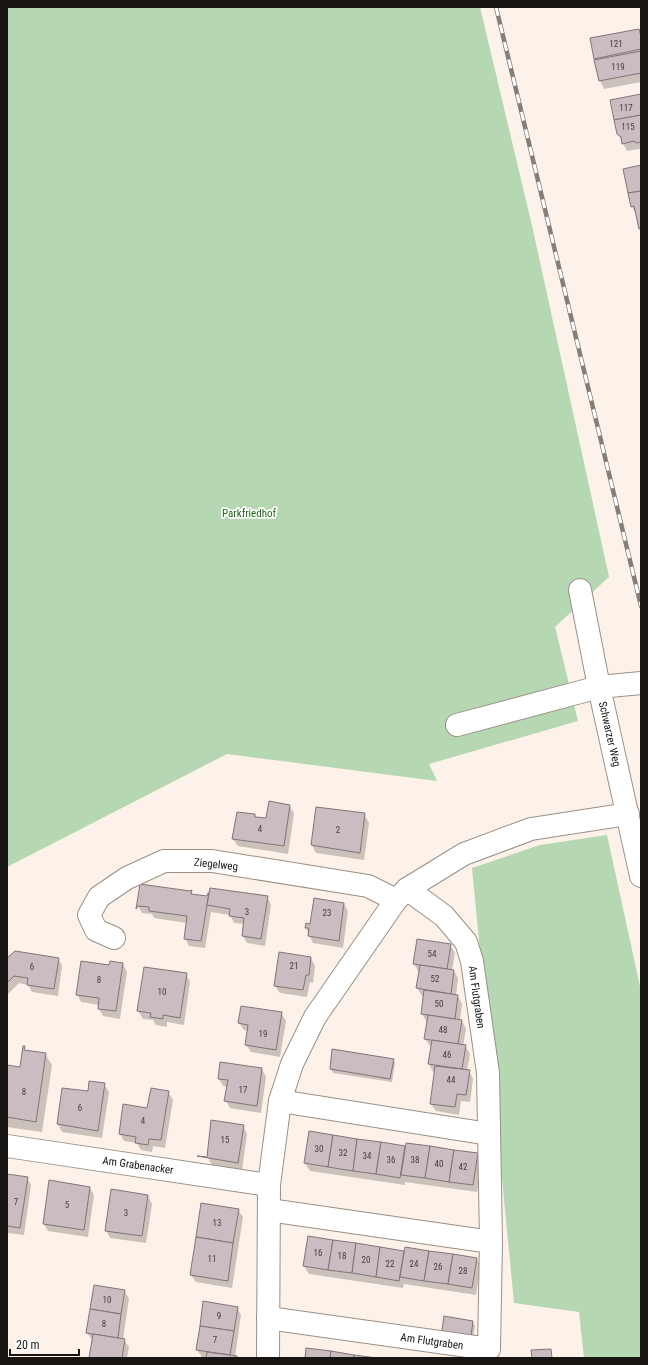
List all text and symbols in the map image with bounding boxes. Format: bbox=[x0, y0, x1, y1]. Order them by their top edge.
house number: 121 bbox=[609, 39, 623, 49]
house number: 119 bbox=[611, 62, 625, 72]
house number: 117 bbox=[619, 103, 633, 113]
house number: 115 bbox=[621, 122, 635, 132]
park label: Parkfriedhof bbox=[222, 507, 276, 520]
street label: Schwarzer Weg bbox=[596, 700, 623, 768]
house number: 4 bbox=[258, 824, 263, 834]
house number: 2 bbox=[336, 825, 341, 835]
street label: Ziegelweg bbox=[193, 856, 239, 873]
house number: 3 bbox=[245, 907, 249, 917]
house number: 23 bbox=[323, 908, 331, 918]
house number: 54 bbox=[428, 949, 437, 959]
house number: 21 bbox=[290, 961, 298, 971]
house number: 6 bbox=[30, 962, 34, 972]
street label: Am Flutgraben bbox=[466, 965, 487, 1029]
house number: 52 bbox=[431, 974, 440, 984]
house number: 8 bbox=[97, 975, 101, 985]
house number: 10 bbox=[158, 987, 166, 997]
house number: 50 bbox=[435, 999, 443, 1009]
house number: 48 bbox=[439, 1025, 447, 1035]
house number: 19 bbox=[259, 1029, 267, 1039]
house number: 46 bbox=[443, 1050, 451, 1060]
house number: 44 bbox=[447, 1075, 456, 1085]
house number: 17 bbox=[239, 1085, 248, 1095]
house number: 8 bbox=[22, 1087, 26, 1097]
house number: 6 bbox=[78, 1103, 82, 1113]
house number: 4 bbox=[141, 1116, 146, 1126]
house number: 15 bbox=[221, 1135, 230, 1145]
house number: 30 bbox=[315, 1144, 323, 1154]
house number: 32 bbox=[339, 1148, 348, 1158]
house number: 34 bbox=[363, 1151, 372, 1161]
street label: Am Grabenacker bbox=[102, 1154, 175, 1177]
house number: 36 bbox=[387, 1155, 395, 1165]
house number: 38 bbox=[411, 1155, 419, 1165]
house number: 40 bbox=[435, 1159, 443, 1169]
house number: 42 bbox=[459, 1162, 468, 1172]
house number: 7 bbox=[14, 1197, 19, 1207]
house number: 5 bbox=[65, 1200, 70, 1210]
house number: 3 bbox=[124, 1208, 128, 1218]
house number: 13 bbox=[213, 1218, 221, 1228]
house number: 16 bbox=[314, 1248, 322, 1258]
house number: 18 bbox=[338, 1251, 346, 1261]
house number: 11 bbox=[208, 1254, 216, 1264]
house number: 20 bbox=[362, 1255, 370, 1265]
house number: 22 bbox=[386, 1259, 395, 1269]
house number: 24 bbox=[410, 1259, 419, 1269]
house number: 26 bbox=[434, 1262, 442, 1272]
house number: 28 bbox=[459, 1266, 467, 1276]
house number: 10 bbox=[103, 1295, 111, 1305]
house number: 9 bbox=[217, 1311, 221, 1321]
house number: 8 bbox=[102, 1319, 106, 1329]
scale bar bbox=[10, 1331, 79, 1357]
street label: Am Flutgraben bbox=[400, 1331, 464, 1352]
house number: 7 bbox=[213, 1335, 218, 1345]
text: 20 m bbox=[16, 1338, 40, 1352]

